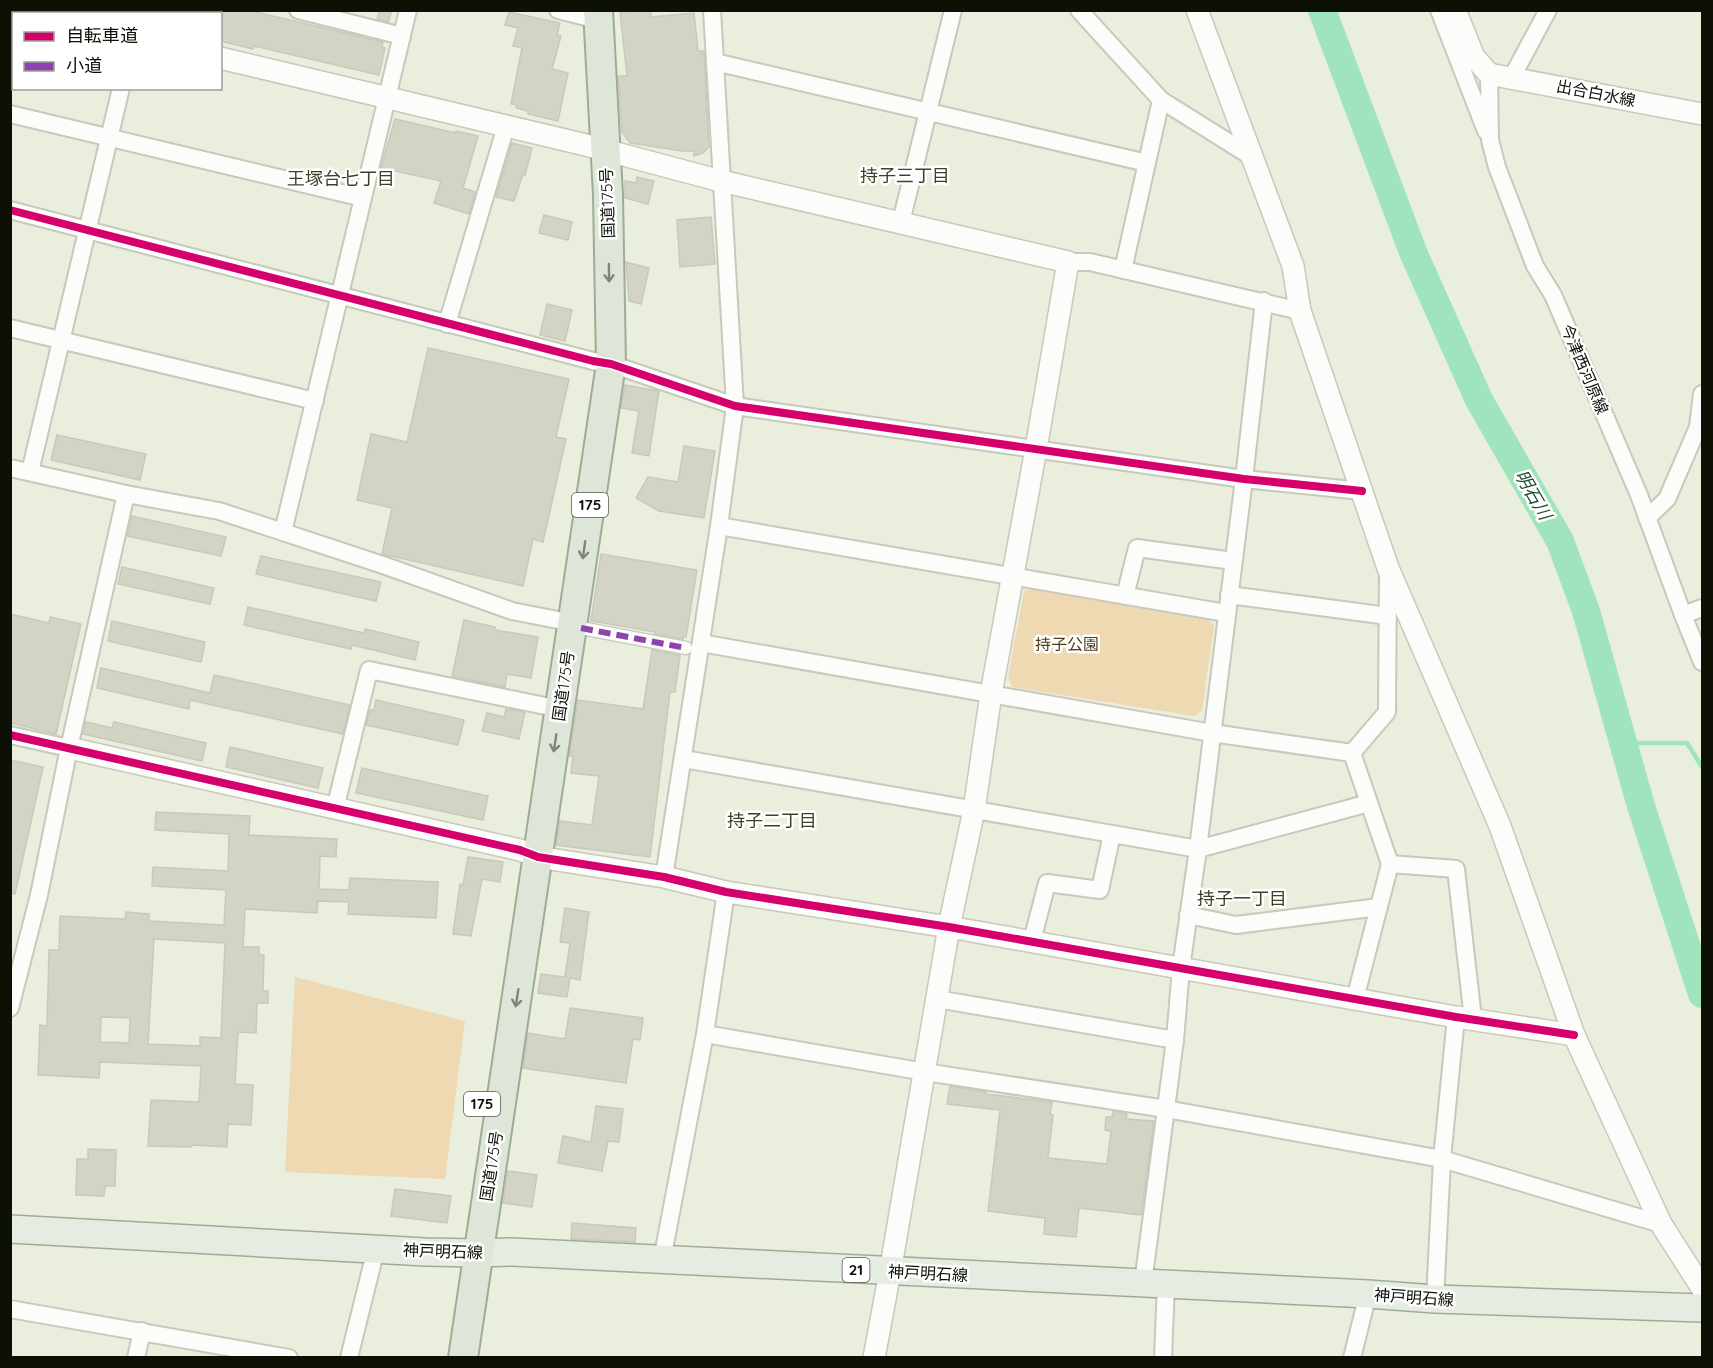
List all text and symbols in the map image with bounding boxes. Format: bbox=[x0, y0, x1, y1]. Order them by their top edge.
legend bbox=[12, 12, 222, 90]
text: 自転車道 bbox=[66, 24, 138, 47]
text: 小道 bbox=[66, 54, 102, 77]
street label: 出合白水線 bbox=[1555, 76, 1637, 110]
district label: 持子三丁目 bbox=[860, 164, 950, 187]
district label: 王塚台七丁目 bbox=[287, 167, 395, 190]
street label: 国道175号 bbox=[596, 167, 618, 239]
one-way arrow bbox=[604, 262, 615, 282]
street label: 今津西河原線 bbox=[1557, 321, 1613, 417]
water label: 明石川 bbox=[1510, 466, 1558, 526]
road number: 175 bbox=[572, 493, 608, 517]
one-way arrow bbox=[578, 539, 589, 559]
park label: 持子公園 bbox=[1035, 634, 1099, 654]
street label: 国道175号 bbox=[548, 650, 578, 722]
one-way arrow bbox=[549, 732, 560, 752]
district label: 持子二丁目 bbox=[727, 809, 817, 832]
district label: 持子一丁目 bbox=[1197, 887, 1287, 910]
one-way arrow bbox=[511, 987, 522, 1007]
road number: 175 bbox=[464, 1092, 500, 1116]
street label: 国道175号 bbox=[476, 1129, 506, 1203]
street label: 神戸明石線 bbox=[403, 1240, 483, 1262]
road number: 21 bbox=[842, 1258, 870, 1282]
street label: 神戸明石線 bbox=[888, 1261, 968, 1285]
street label: 神戸明石線 bbox=[1373, 1284, 1455, 1310]

